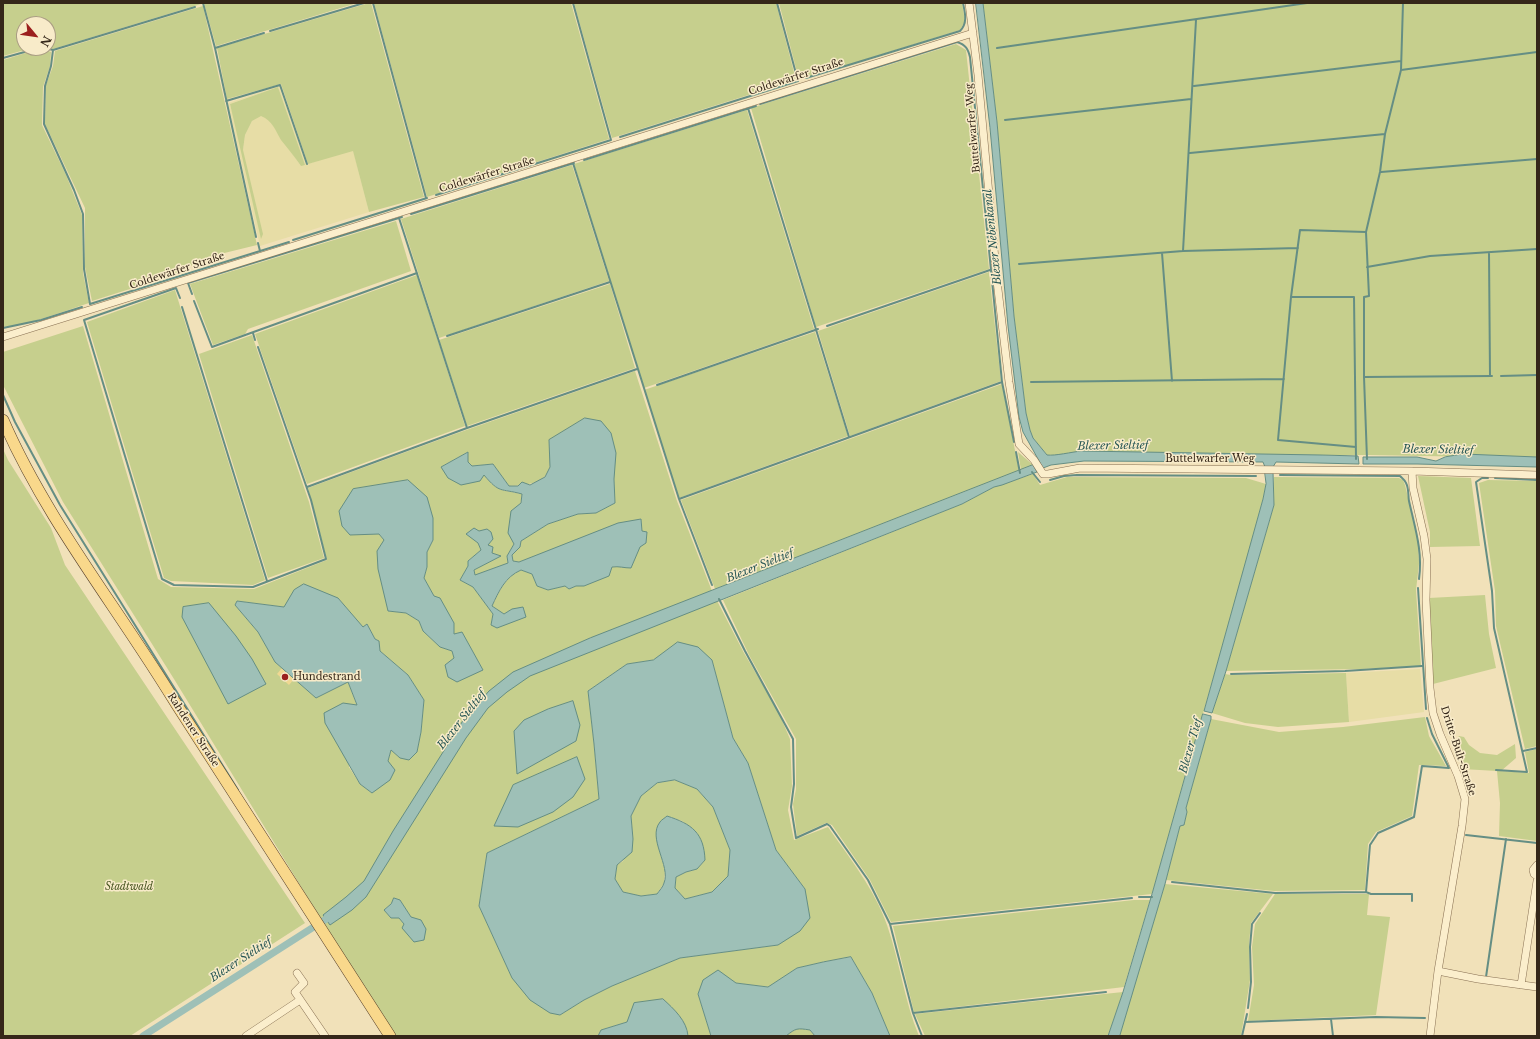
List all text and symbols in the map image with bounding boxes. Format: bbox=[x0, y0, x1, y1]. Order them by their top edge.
north arrow bbox=[16, 16, 56, 56]
text: N bbox=[37, 33, 54, 49]
street label: Coldewärfer Straße bbox=[747, 56, 845, 98]
street label: Buttelwarfer Weg bbox=[963, 83, 983, 173]
street label: Coldewärfer Straße bbox=[438, 155, 536, 195]
water label: Blexer Nebenkanal bbox=[981, 189, 1005, 285]
street label: Coldewärfer Straße bbox=[128, 250, 226, 292]
water label: Blexer Sieltief bbox=[1077, 439, 1149, 453]
water label: Blexer Sieltief bbox=[1402, 443, 1474, 457]
street label: Buttelwarfer Weg bbox=[1165, 453, 1255, 465]
water label: Blexer Sieltief bbox=[725, 547, 795, 585]
place label: Hundestrand bbox=[293, 671, 360, 683]
marker: Hundestrand bbox=[280, 672, 290, 682]
water label: Blexer Sieltief bbox=[435, 688, 489, 752]
street label: Rahdener Straße bbox=[165, 691, 221, 769]
street label: Dritte-Bult-Straße bbox=[1438, 705, 1478, 797]
water label: Blexer Tief bbox=[1177, 717, 1205, 775]
park label: Stadtwald bbox=[105, 881, 153, 893]
water label: Blexer Sieltief bbox=[208, 935, 274, 985]

